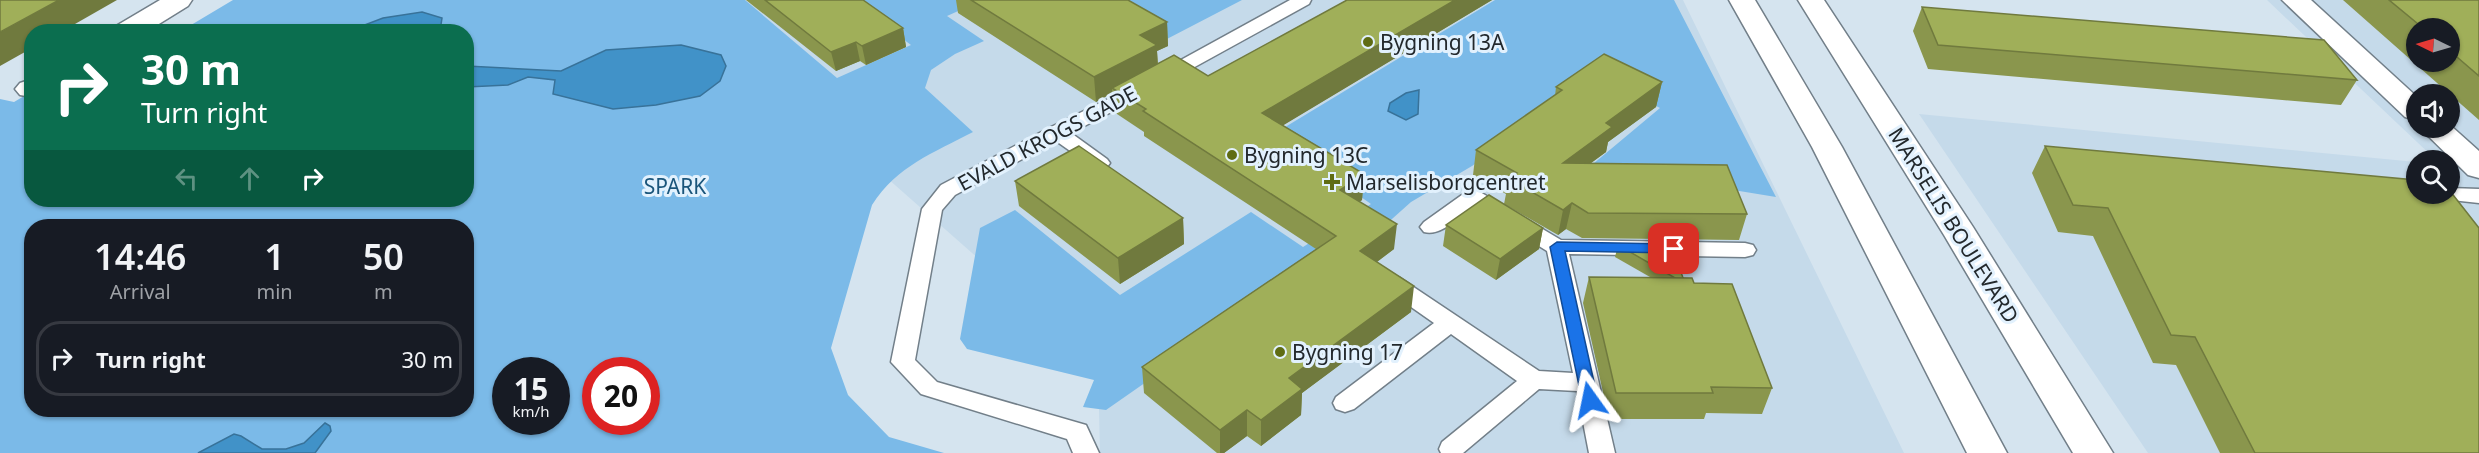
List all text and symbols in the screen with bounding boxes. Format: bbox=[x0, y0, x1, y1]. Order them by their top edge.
north arrow bbox=[2406, 18, 2460, 72]
map controls bbox=[2406, 18, 2460, 204]
place label: Bygning 13A bbox=[1380, 28, 1505, 56]
marker: Bygning 13A bbox=[1361, 35, 1375, 49]
text: 30 m bbox=[141, 40, 241, 97]
icon: right bbox=[42, 48, 120, 126]
street label: EVALD KROGS GADE bbox=[953, 79, 1141, 197]
button: sound bbox=[2406, 84, 2460, 138]
text: Turn right bbox=[141, 94, 267, 131]
street label: MARSELIS BOULEVARD bbox=[1882, 122, 2026, 328]
place label: Bygning 13C bbox=[1244, 141, 1368, 169]
marker: Bygning 13C bbox=[1225, 148, 1239, 162]
button: search bbox=[2406, 150, 2460, 204]
icon: left bbox=[170, 162, 203, 195]
icon: ahead bbox=[233, 162, 266, 195]
icon: right bbox=[296, 162, 329, 195]
place label: Marselisborgcentret bbox=[1346, 168, 1546, 196]
park label: SPARK bbox=[644, 172, 706, 200]
marker: Marselisborgcentret bbox=[1323, 173, 1341, 191]
pin bbox=[1648, 223, 1699, 274]
text: 14:46 bbox=[94, 232, 186, 281]
text: 1 bbox=[264, 232, 285, 281]
text: 50 bbox=[363, 232, 404, 281]
icon: arrive bbox=[1657, 232, 1690, 265]
text: Arrival bbox=[110, 278, 171, 305]
text: min bbox=[256, 278, 293, 305]
text: m bbox=[374, 278, 393, 305]
place label: Bygning 17 bbox=[1292, 338, 1403, 366]
icon: right bbox=[45, 342, 78, 375]
text: Turn right bbox=[96, 344, 206, 374]
text: 30 m bbox=[402, 344, 453, 374]
marker: Bygning 17 bbox=[1273, 345, 1287, 359]
speed limit sign: 20 bbox=[582, 357, 660, 435]
text: 15 bbox=[514, 368, 548, 409]
position arrow bbox=[1558, 368, 1622, 432]
text: km/h bbox=[513, 401, 549, 421]

